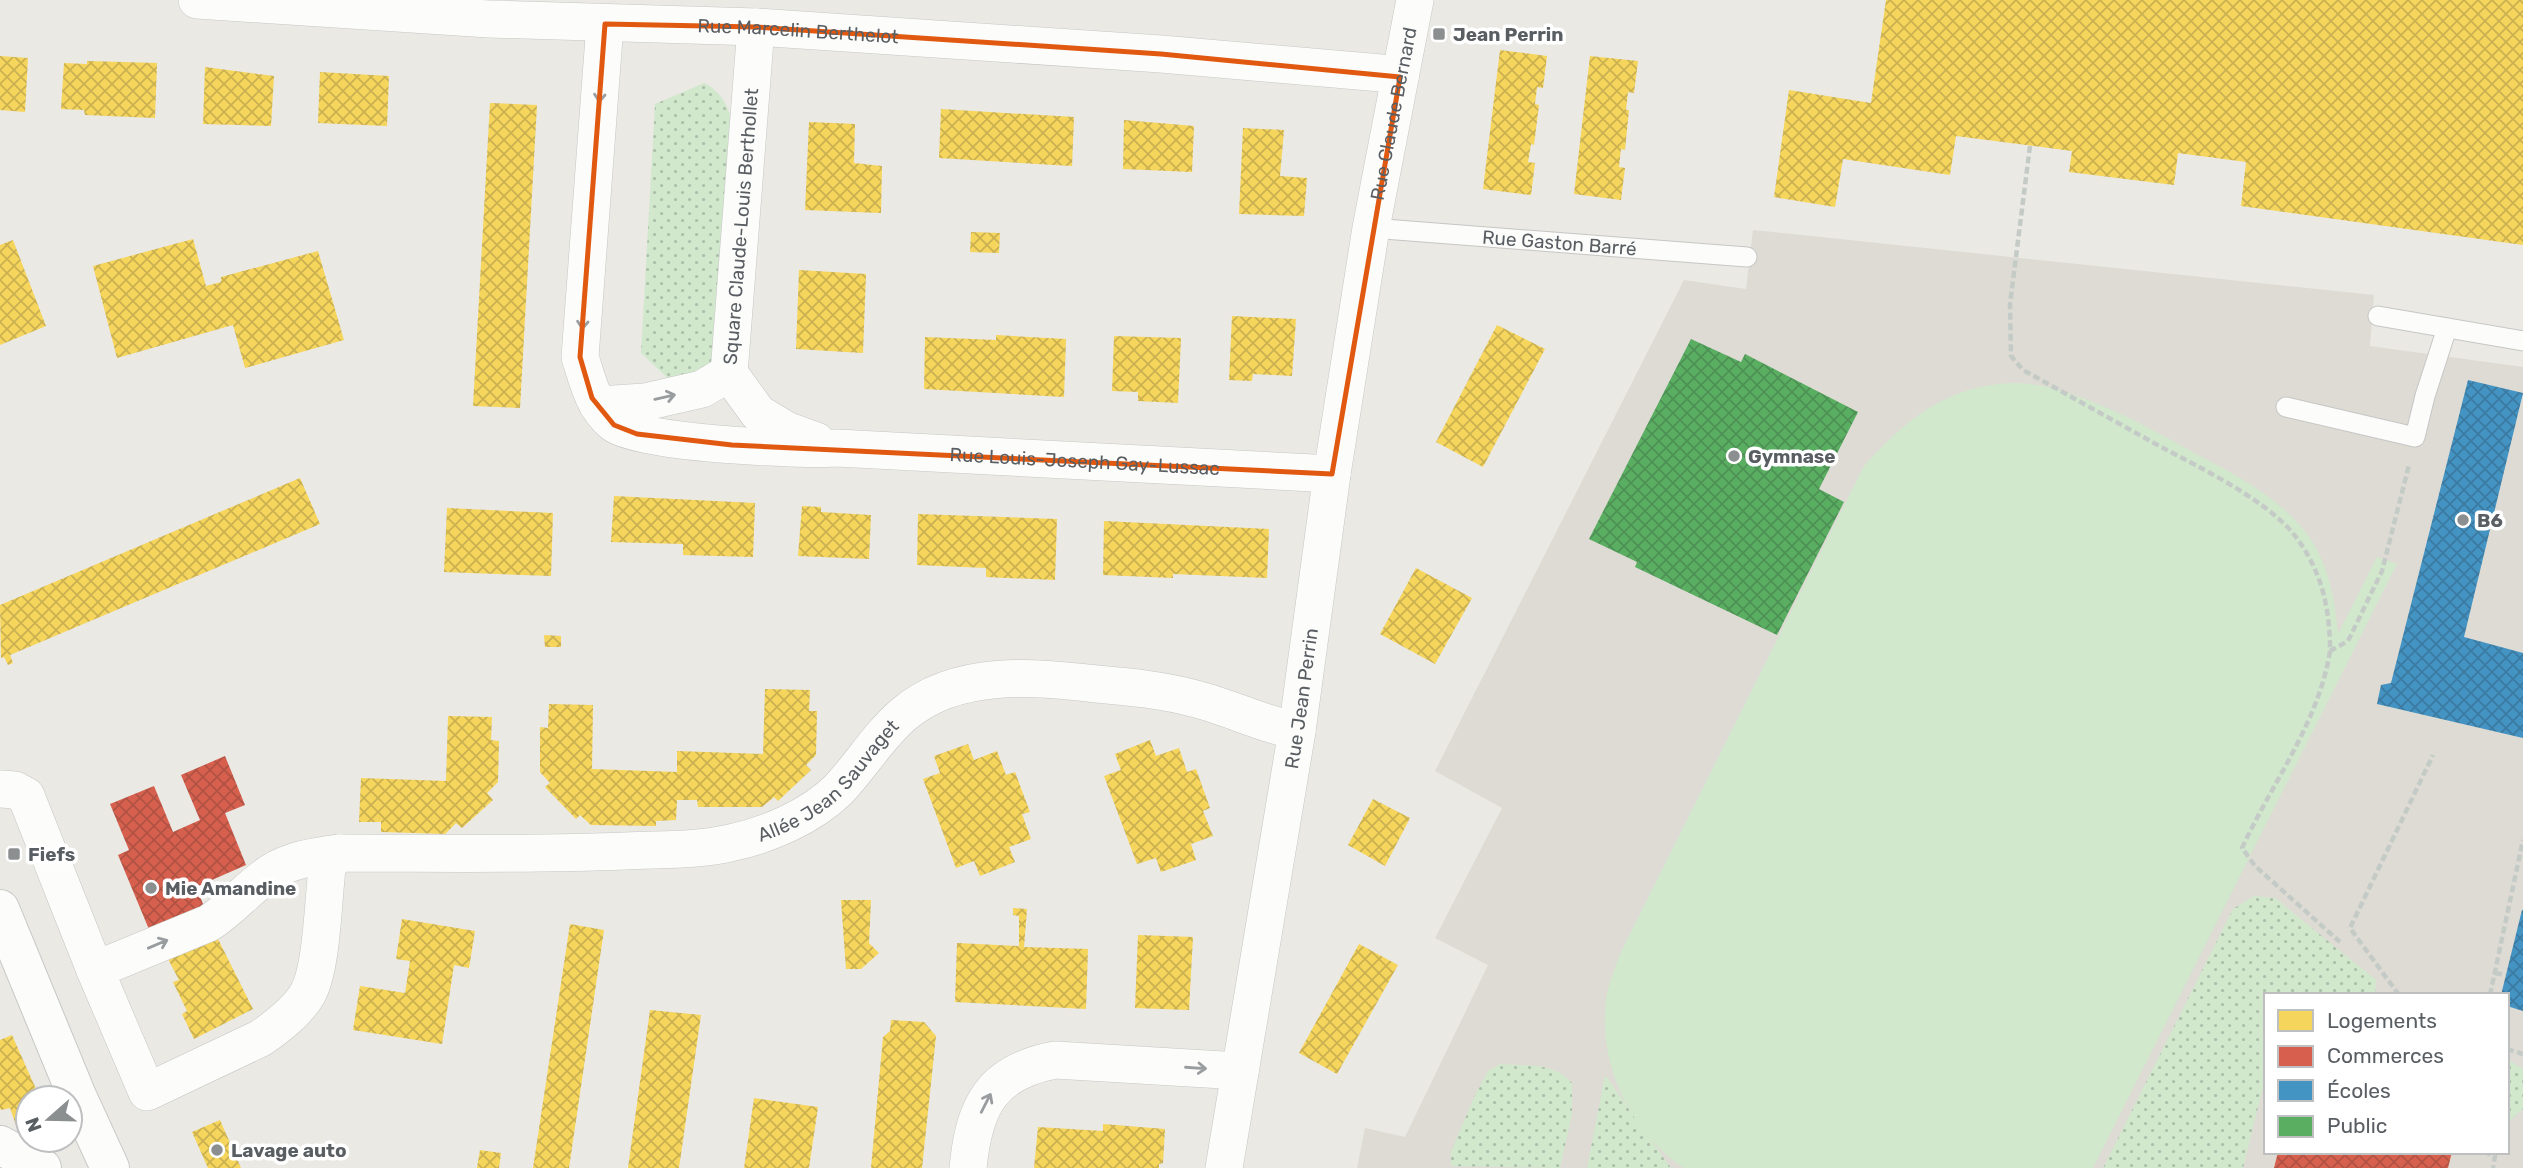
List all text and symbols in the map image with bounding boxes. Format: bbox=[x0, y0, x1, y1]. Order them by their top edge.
street label: Rue Marcelin Berthelot bbox=[697, 14, 900, 49]
place label: Jean Perrin bbox=[1453, 23, 1563, 46]
street label: Rue Claude Bernard bbox=[1366, 25, 1422, 202]
marker: Jean Perrin bbox=[1431, 26, 1447, 42]
one-way arrow bbox=[593, 80, 606, 102]
street label: Square Claude-Louis Berthollet bbox=[719, 87, 763, 366]
street label: Rue Gaston Barré bbox=[1481, 226, 1638, 260]
one-way arrow bbox=[576, 307, 589, 329]
one-way arrow bbox=[653, 390, 676, 403]
street label: Rue Louis-Joseph Gay-Lussac bbox=[949, 443, 1220, 480]
place label: Gymnase bbox=[1748, 445, 1836, 468]
marker: Gymnase bbox=[1726, 448, 1742, 464]
place label: B6 bbox=[2477, 509, 2503, 532]
marker: B6 bbox=[2455, 512, 2471, 528]
street label: Rue Jean Perrin bbox=[1280, 627, 1323, 770]
street label: Allée Jean Sauvaget bbox=[755, 714, 904, 847]
place label: Fiefs bbox=[28, 843, 75, 866]
marker: Fiefs bbox=[6, 846, 22, 862]
place label: Mie Amandine bbox=[165, 877, 296, 900]
marker: Mie Amandine bbox=[143, 880, 159, 896]
one-way arrow bbox=[147, 937, 169, 950]
legend bbox=[2264, 993, 2509, 1154]
text: Logements bbox=[2327, 1008, 2437, 1033]
text: Commerces bbox=[2327, 1043, 2444, 1068]
one-way arrow bbox=[1184, 1062, 1207, 1075]
text: Écoles bbox=[2327, 1078, 2391, 1103]
north arrow bbox=[14, 1084, 84, 1154]
one-way arrow bbox=[979, 1093, 993, 1114]
text: Public bbox=[2327, 1113, 2387, 1138]
text: N bbox=[20, 1114, 47, 1135]
place label: Lavage auto bbox=[231, 1139, 347, 1162]
marker: Lavage auto bbox=[209, 1142, 225, 1158]

